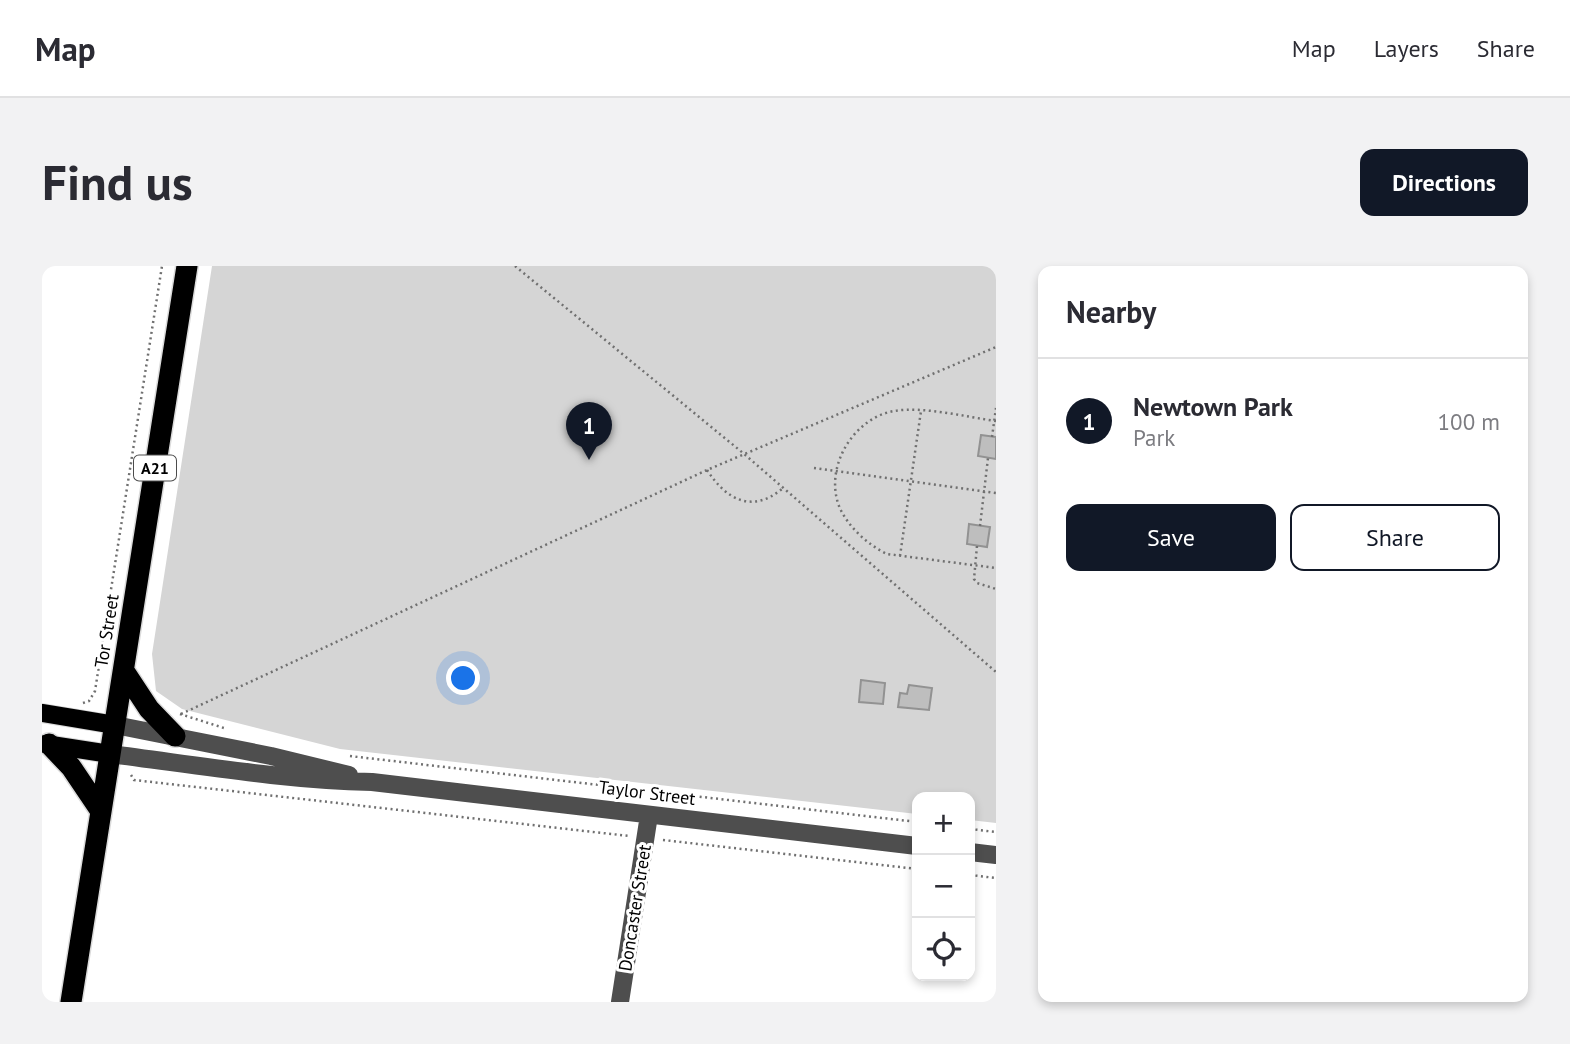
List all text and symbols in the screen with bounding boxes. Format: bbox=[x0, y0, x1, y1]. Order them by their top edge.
text: Map bbox=[35, 27, 96, 70]
text: Map bbox=[1292, 33, 1336, 64]
text: Layers bbox=[1374, 33, 1439, 64]
text: Share bbox=[1477, 33, 1535, 64]
button: Directions bbox=[1360, 149, 1528, 216]
text: Find us bbox=[42, 150, 193, 214]
text: Nearby bbox=[1066, 292, 1156, 331]
text: Newtown Park bbox=[1133, 390, 1293, 423]
pin: 1 bbox=[566, 402, 612, 460]
text: 1 bbox=[1082, 407, 1096, 436]
text: 100 m bbox=[1438, 407, 1500, 436]
text: Park bbox=[1133, 423, 1175, 452]
road number: A21 bbox=[134, 456, 176, 480]
button: Save bbox=[1066, 504, 1276, 571]
button: Share bbox=[1290, 504, 1500, 571]
street label: Tor Street bbox=[89, 592, 124, 669]
your location bbox=[446, 661, 480, 695]
street label: Taylor Street bbox=[597, 775, 697, 810]
map controls bbox=[912, 792, 975, 981]
button: + bbox=[912, 792, 975, 855]
street label: Doncaster Street bbox=[613, 843, 656, 973]
button: − bbox=[912, 855, 975, 918]
button: locate bbox=[912, 918, 975, 981]

